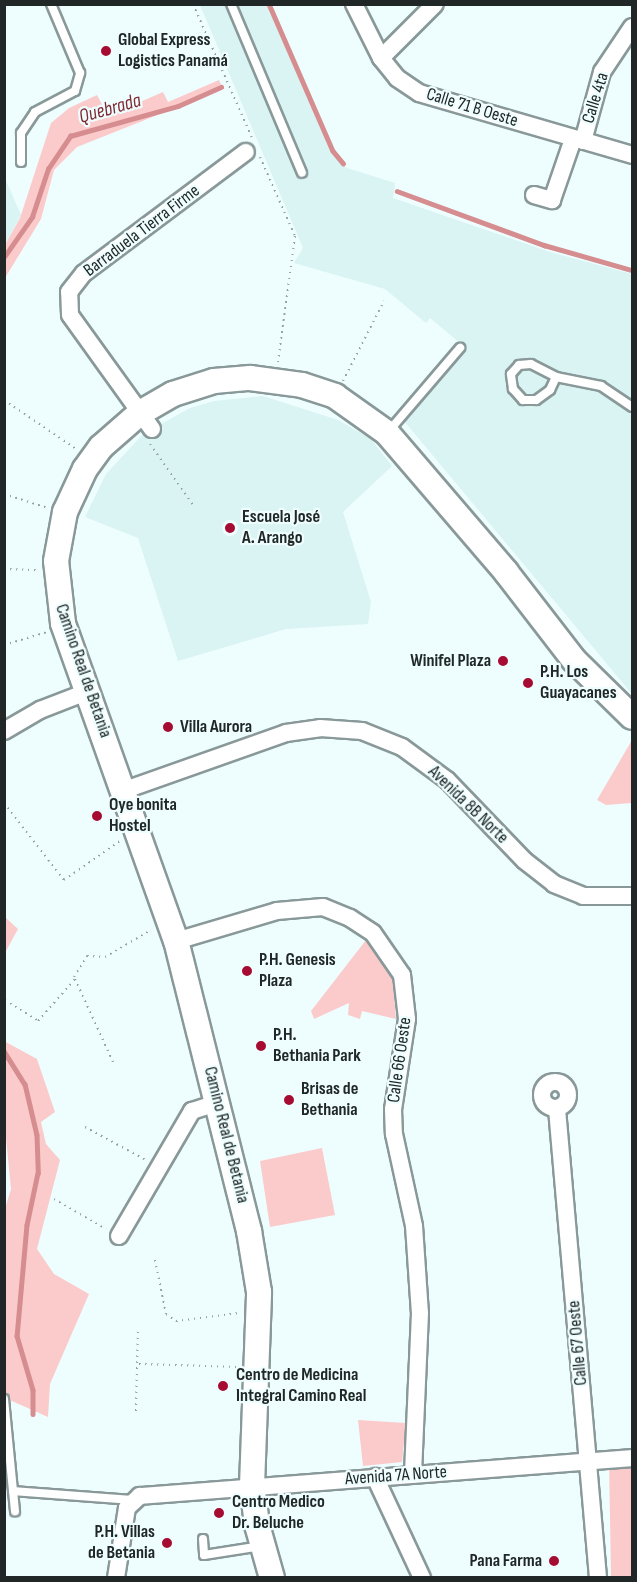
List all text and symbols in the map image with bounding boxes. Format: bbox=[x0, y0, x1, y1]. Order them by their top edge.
place label: Global Express Logistics Panamá bbox=[118, 30, 228, 72]
marker: Global Express Logistics Panamá bbox=[99, 44, 113, 58]
street label: Calle 4ta bbox=[578, 70, 614, 126]
street label: Calle 71 B Oeste bbox=[424, 84, 520, 132]
water label: Quebrada bbox=[76, 89, 144, 129]
street label: Barraduela Tierra Firme bbox=[80, 180, 204, 282]
place label: Escuela José A. Arango bbox=[242, 507, 320, 550]
marker: Escuela José A. Arango bbox=[223, 521, 237, 535]
street label: Camino Real de Betania bbox=[50, 601, 116, 741]
place label: Winifel Plaza bbox=[410, 650, 491, 672]
marker: Winifel Plaza bbox=[496, 654, 510, 668]
place label: P.H. Los Guayacanes bbox=[540, 662, 617, 704]
marker: P.H. Los Guayacanes bbox=[521, 676, 535, 690]
place label: Villa Aurora bbox=[180, 716, 252, 738]
marker: Villa Aurora bbox=[161, 720, 175, 734]
street label: Avenida 8B Norte bbox=[423, 761, 513, 849]
place label: Oye bonita Hostel bbox=[109, 795, 177, 838]
marker: Oye bonita Hostel bbox=[90, 809, 104, 823]
place label: P.H. Genesis Plaza bbox=[259, 950, 336, 992]
marker: P.H. Genesis Plaza bbox=[240, 964, 254, 978]
street label: Calle 66 Oeste bbox=[383, 1016, 417, 1104]
place label: P.H. Bethania Park bbox=[273, 1025, 361, 1068]
marker: P.H. Bethania Park bbox=[254, 1039, 268, 1053]
street label: Camino Real de Betania bbox=[199, 1065, 253, 1205]
place label: Brisas de Bethania bbox=[301, 1079, 358, 1122]
marker: Brisas de Bethania bbox=[282, 1093, 296, 1107]
street label: Calle 67 Oeste bbox=[564, 1300, 592, 1386]
place label: Centro de Medicina Integral Camino Real bbox=[236, 1365, 366, 1408]
marker: Centro de Medicina Integral Camino Real bbox=[214, 1377, 232, 1395]
street label: Avenida 7A Norte bbox=[344, 1462, 448, 1490]
place label: Centro Medico Dr. Beluche bbox=[232, 1492, 325, 1534]
marker: Centro Medico Dr. Beluche bbox=[210, 1504, 228, 1522]
place label: P.H. Villas de Betania bbox=[88, 1522, 155, 1564]
marker: P.H. Villas de Betania bbox=[160, 1536, 174, 1550]
place label: Pana Farma bbox=[469, 1550, 542, 1572]
marker: Pana Farma bbox=[547, 1554, 561, 1568]

